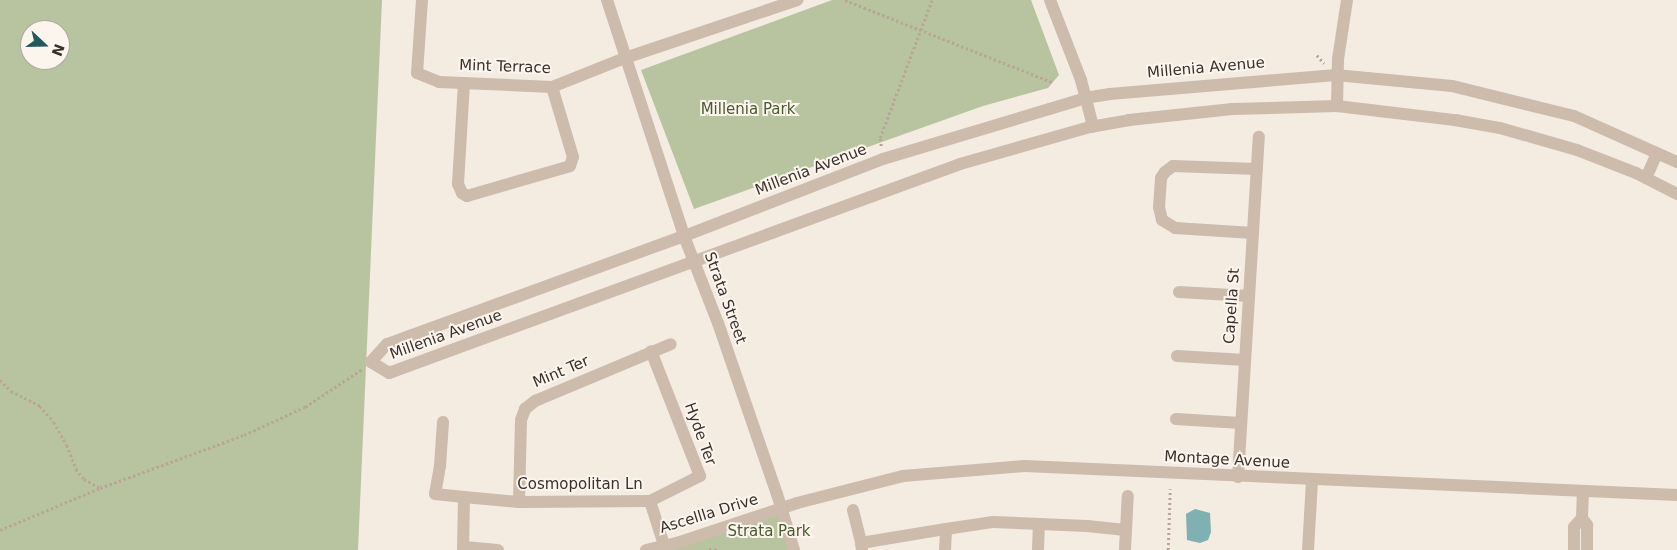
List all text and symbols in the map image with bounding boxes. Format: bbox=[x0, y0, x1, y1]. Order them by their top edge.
north arrow bbox=[20, 20, 70, 70]
text: N bbox=[49, 42, 68, 58]
street label: Millenia Avenue bbox=[1146, 54, 1266, 82]
street label: Mint Terrace bbox=[459, 56, 551, 78]
park label: Millenia Park bbox=[701, 101, 795, 119]
street label: Millenia Avenue bbox=[753, 140, 869, 200]
street label: Strata Street bbox=[700, 250, 750, 346]
street label: Capella St bbox=[1220, 267, 1244, 345]
street label: Millenia Avenue bbox=[387, 306, 505, 364]
street label: Mint Ter bbox=[530, 352, 592, 392]
street label: Hyde Ter bbox=[680, 400, 720, 468]
street label: Montage Avenue bbox=[1164, 448, 1290, 472]
street label: Cosmopolitan Ln bbox=[517, 476, 643, 494]
street label: Ascellla Drive bbox=[658, 490, 760, 538]
park label: Strata Park bbox=[727, 523, 811, 541]

